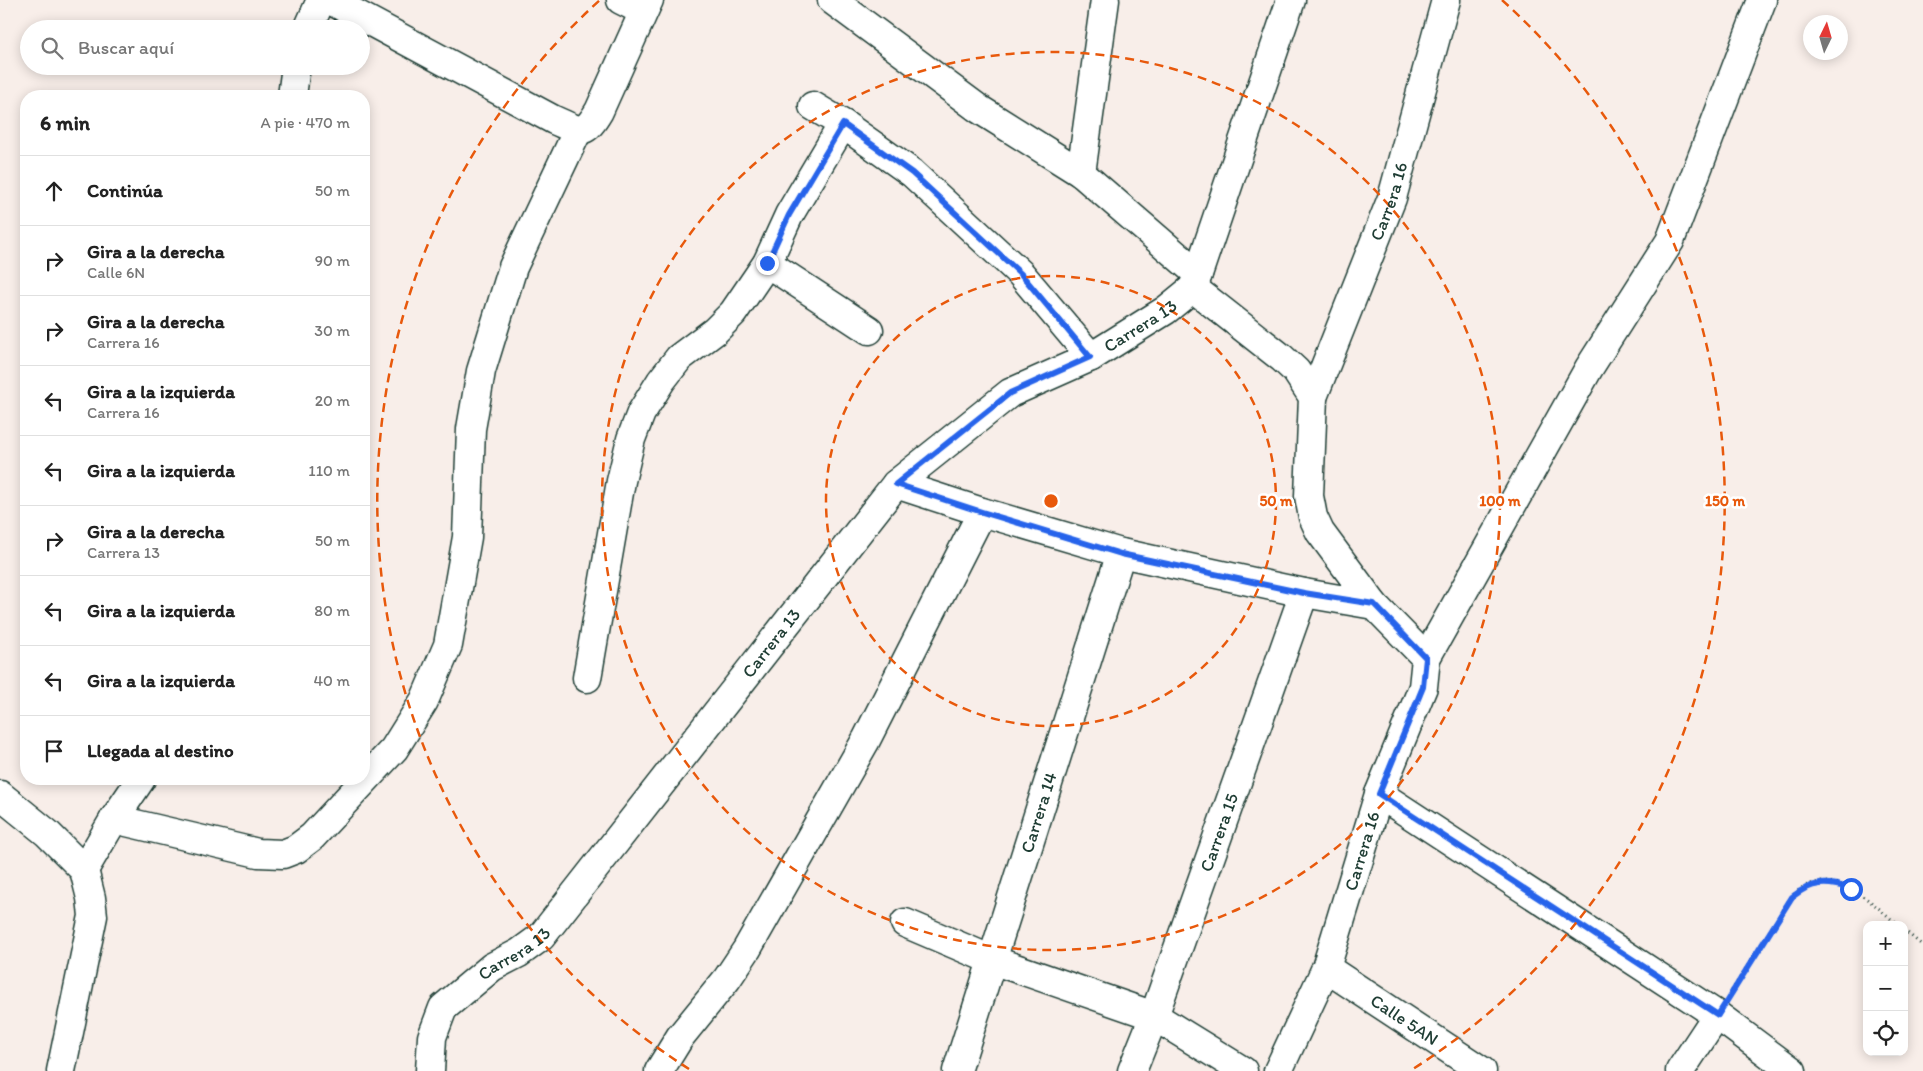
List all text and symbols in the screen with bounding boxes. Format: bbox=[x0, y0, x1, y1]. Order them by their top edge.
north arrow bbox=[1803, 15, 1848, 60]
search box bbox=[20, 20, 370, 75]
icon: search bbox=[38, 34, 66, 62]
text: Buscar aquí bbox=[78, 36, 174, 59]
text: 6 min bbox=[40, 110, 90, 135]
text: A pie · 470 m bbox=[260, 113, 350, 132]
street label: Carrera 16 bbox=[1365, 160, 1412, 244]
icon: ahead bbox=[40, 177, 68, 205]
text: Continúa bbox=[87, 179, 163, 202]
text: 50 m bbox=[315, 181, 350, 200]
text: Gira a la derecha bbox=[87, 240, 225, 263]
icon: right bbox=[40, 247, 68, 275]
text: 90 m bbox=[315, 251, 350, 270]
route end bbox=[756, 252, 779, 275]
text: Calle 6N bbox=[87, 263, 145, 282]
street label: Carrera 13 bbox=[1100, 294, 1182, 357]
text: Gira a la derecha bbox=[87, 310, 225, 333]
icon: right bbox=[40, 317, 68, 345]
text: 30 m bbox=[314, 321, 350, 340]
text: Carrera 16 bbox=[87, 333, 160, 352]
text: Gira a la izquierda bbox=[87, 380, 235, 403]
icon: left bbox=[40, 387, 68, 415]
text: 20 m bbox=[315, 391, 350, 410]
text: Carrera 16 bbox=[87, 403, 160, 422]
icon: left bbox=[40, 457, 68, 485]
text: Gira a la izquierda bbox=[87, 459, 235, 482]
text: 110 m bbox=[308, 461, 350, 480]
centre of rings bbox=[1042, 492, 1060, 510]
text: 50 m bbox=[1259, 492, 1293, 510]
text: 100 m bbox=[1479, 492, 1521, 510]
text: 150 m bbox=[1705, 492, 1745, 510]
text: Gira a la derecha bbox=[87, 520, 225, 543]
icon: right bbox=[40, 527, 68, 555]
text: 50 m bbox=[315, 531, 350, 550]
text: Carrera 13 bbox=[87, 543, 160, 562]
icon: left bbox=[40, 597, 68, 625]
text: Gira a la izquierda bbox=[87, 599, 235, 622]
text: 80 m bbox=[314, 601, 350, 620]
street label: Carrera 13 bbox=[737, 604, 805, 682]
icon: left bbox=[40, 667, 68, 695]
text: Gira a la izquierda bbox=[87, 669, 235, 692]
text: 40 m bbox=[313, 671, 350, 690]
icon: arrive bbox=[40, 737, 68, 765]
text: Llegada al destino bbox=[87, 739, 234, 762]
street label: Carrera 14 bbox=[1016, 769, 1062, 856]
street label: Carrera 15 bbox=[1195, 790, 1243, 875]
street label: Carrera 16 bbox=[1340, 809, 1384, 893]
route start bbox=[1840, 878, 1863, 901]
map controls bbox=[1863, 921, 1908, 1056]
button: + bbox=[1863, 921, 1908, 966]
street label: Carrera 13 bbox=[473, 923, 556, 985]
button: − bbox=[1863, 966, 1908, 1011]
street label: Calle 5AN bbox=[1366, 989, 1443, 1050]
button: locate bbox=[1863, 1011, 1908, 1056]

